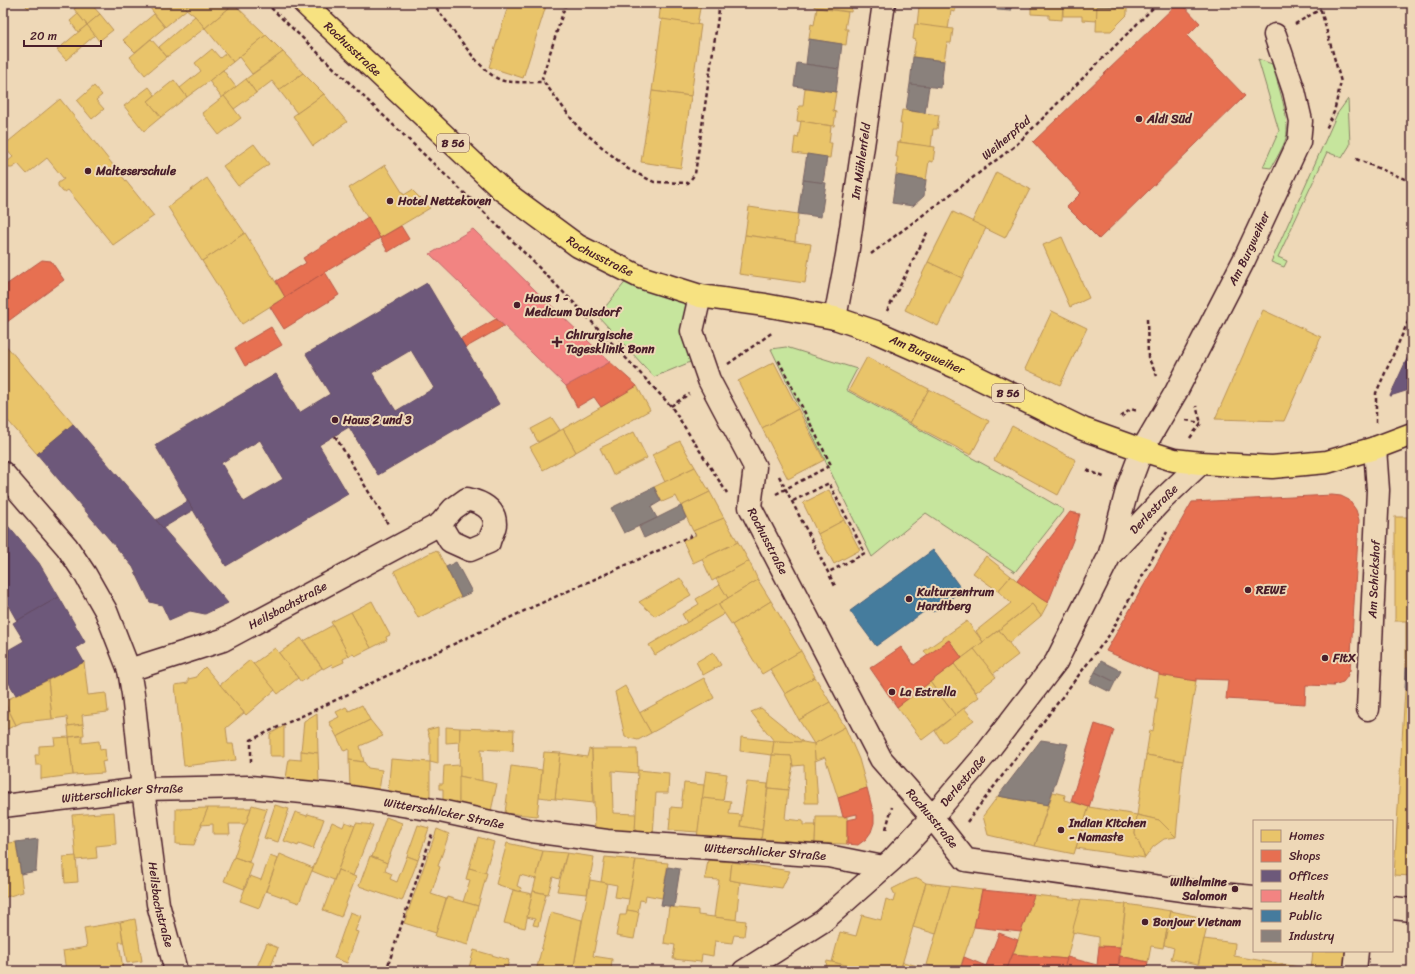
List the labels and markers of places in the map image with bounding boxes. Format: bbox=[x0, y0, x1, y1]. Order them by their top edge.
place label: Aldi Süd bbox=[1146, 108, 1193, 130]
marker: Aldi Süd bbox=[1134, 114, 1144, 124]
place label: Malteserschule bbox=[95, 160, 177, 182]
marker: Malteserschule bbox=[83, 166, 93, 176]
place label: Hotel Nettekoven bbox=[397, 190, 492, 212]
marker: Hotel Nettekoven bbox=[385, 196, 395, 206]
place label: Haus 1 - Medicum Duisdorf bbox=[524, 287, 622, 323]
marker: Haus 1 - Medicum Duisdorf bbox=[512, 300, 522, 310]
place label: Chirurgische Tagesklinik Bonn bbox=[565, 324, 655, 360]
marker: Chirurgische Tagesklinik Bonn bbox=[551, 336, 563, 348]
place label: Haus 2 und 3 bbox=[342, 409, 412, 431]
marker: Haus 2 und 3 bbox=[330, 415, 340, 425]
place label: REWE bbox=[1255, 579, 1287, 601]
place label: Kulturzentrum Hardtberg bbox=[916, 581, 994, 617]
marker: REWE bbox=[1243, 585, 1253, 595]
marker: Kulturzentrum Hardtberg bbox=[904, 594, 914, 604]
place label: FitX bbox=[1332, 647, 1356, 669]
marker: FitX bbox=[1320, 653, 1330, 663]
place label: La Estrella bbox=[900, 681, 957, 703]
marker: La Estrella bbox=[887, 687, 897, 697]
place label: Indian Kitchen - Namaste bbox=[1068, 812, 1147, 848]
marker: Indian Kitchen - Namaste bbox=[1056, 825, 1066, 835]
place label: Wilhelmine Salomon bbox=[1170, 871, 1228, 907]
marker: Wilhelmine Salomon bbox=[1230, 884, 1240, 894]
place label: Bonjour Vietnam bbox=[1153, 911, 1241, 933]
marker: Bonjour Vietnam bbox=[1140, 917, 1150, 927]

